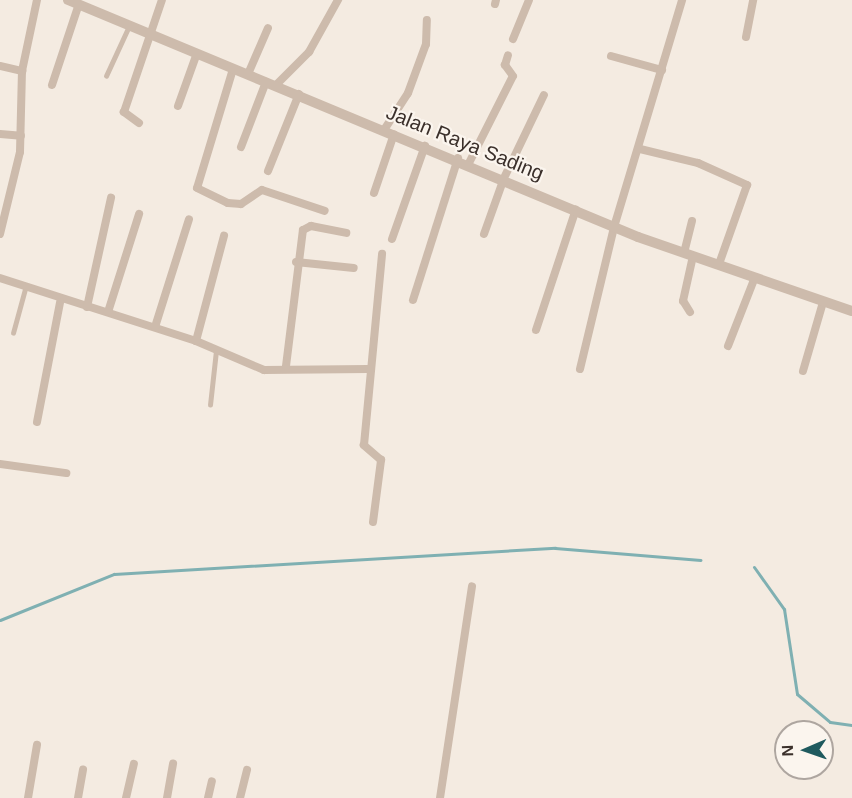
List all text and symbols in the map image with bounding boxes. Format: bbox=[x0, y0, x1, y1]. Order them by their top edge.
street label: Jalan Raya Sading bbox=[383, 100, 547, 186]
north arrow bbox=[774, 720, 834, 780]
text: N bbox=[779, 745, 796, 757]

